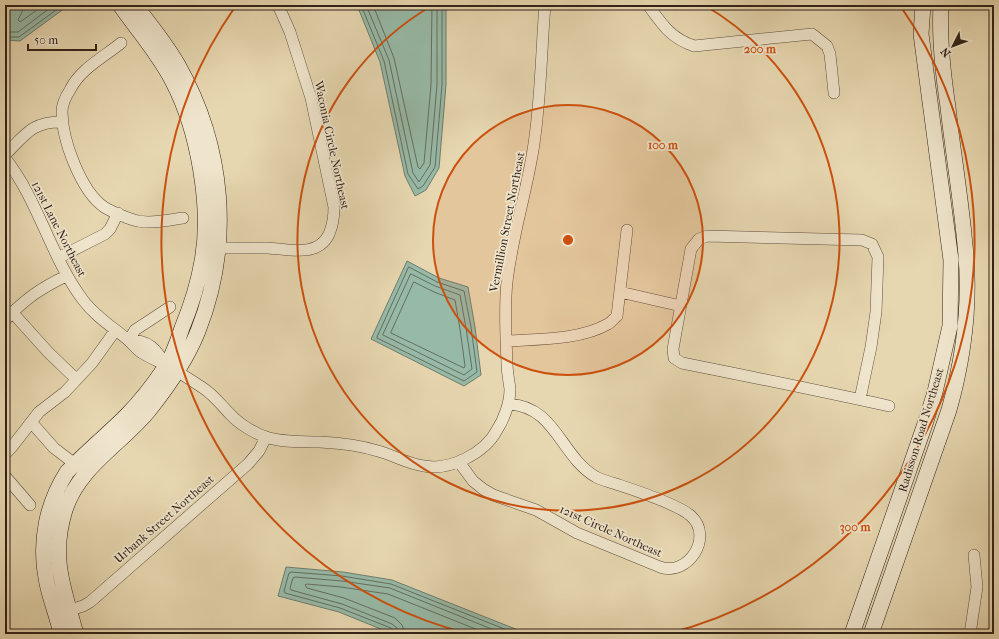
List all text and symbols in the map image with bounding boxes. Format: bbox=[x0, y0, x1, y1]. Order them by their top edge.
scale bar bbox=[28, 26, 96, 52]
north arrow bbox=[933, 26, 973, 66]
text: 50 m bbox=[34, 33, 58, 47]
text: 200 m bbox=[744, 42, 777, 56]
text: N bbox=[938, 44, 954, 60]
street label: Waconia Circle Northeast bbox=[311, 78, 353, 211]
text: 100 m bbox=[648, 138, 679, 152]
street label: Vermillion Street Northeast bbox=[486, 150, 528, 294]
street label: 121st Lane Northeast bbox=[29, 179, 90, 280]
centre of rings bbox=[561, 233, 575, 247]
street label: Radisson Road Northeast bbox=[895, 365, 947, 494]
street label: Urbank Street Northeast bbox=[111, 471, 217, 566]
street label: 121st Circle Northeast bbox=[558, 502, 665, 560]
text: 300 m bbox=[840, 520, 871, 535]

